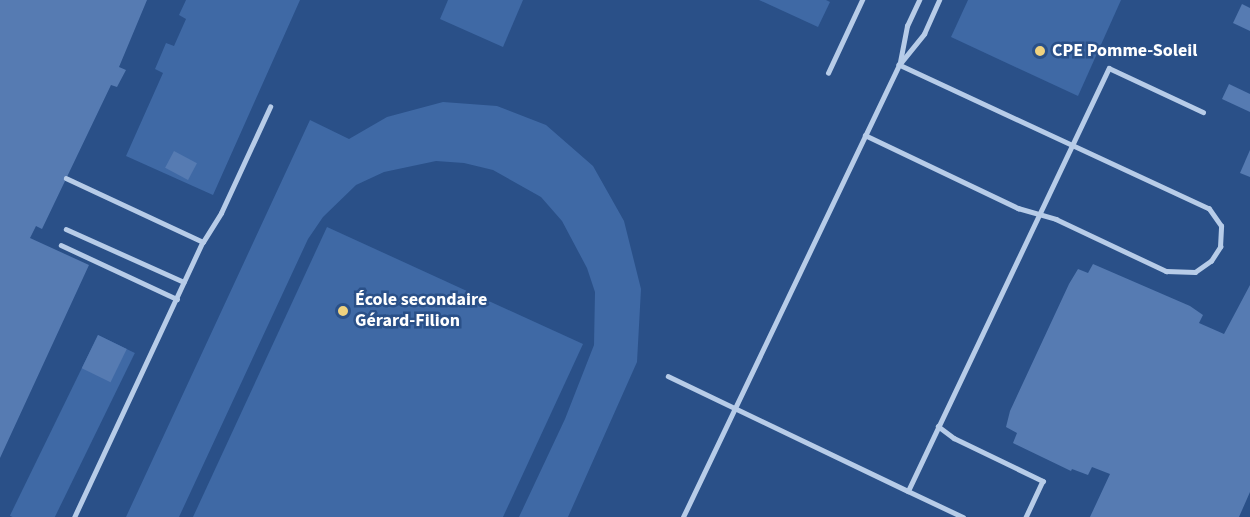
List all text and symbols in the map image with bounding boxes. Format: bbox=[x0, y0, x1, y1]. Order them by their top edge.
place label: CPE Pomme-Soleil bbox=[1052, 40, 1197, 62]
marker: CPE Pomme-Soleil bbox=[1033, 44, 1047, 58]
place label: École secondaire Gérard-Filion bbox=[355, 290, 487, 332]
marker: École secondaire Gérard-Filion bbox=[336, 304, 350, 318]

